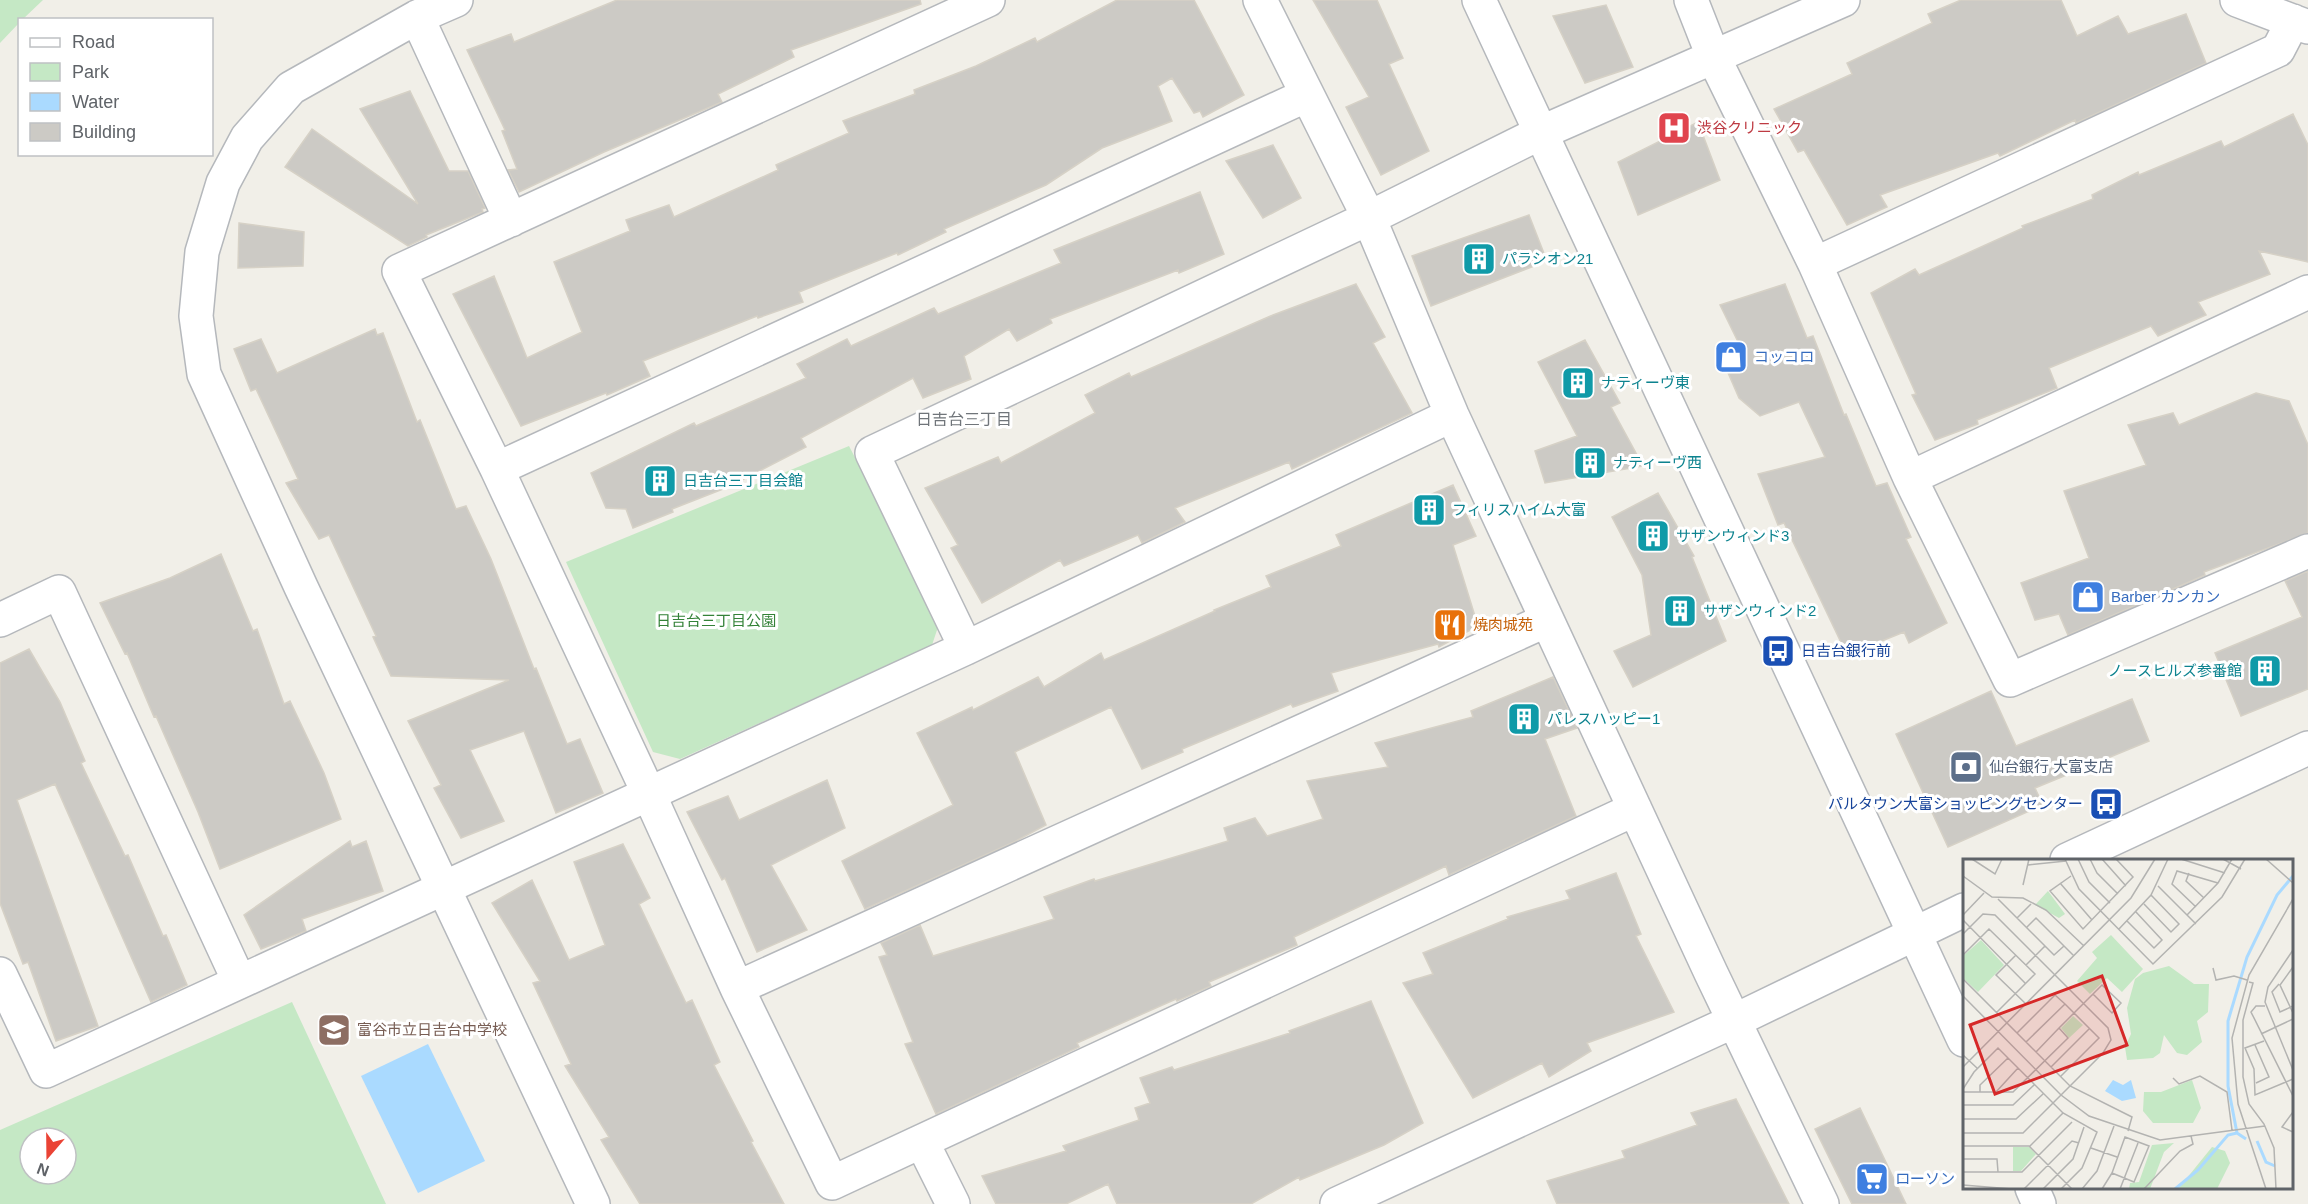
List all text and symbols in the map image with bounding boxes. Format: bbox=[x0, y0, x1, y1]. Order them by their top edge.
legend bbox=[18, 18, 213, 156]
text: Road bbox=[72, 32, 115, 52]
text: Park bbox=[72, 62, 110, 82]
text: Water bbox=[72, 92, 119, 112]
hospital icon: 渋谷クリニック bbox=[1656, 110, 1692, 146]
place label: 渋谷クリニック bbox=[1697, 119, 1802, 136]
text: Building bbox=[72, 122, 136, 142]
building icon: パラシオン21 bbox=[1461, 241, 1497, 277]
place label: パラシオン21 bbox=[1502, 250, 1593, 267]
shop icon: コッコロ bbox=[1713, 339, 1749, 375]
place label: コッコロ bbox=[1754, 348, 1814, 365]
building icon: ナティーヴ東 bbox=[1560, 365, 1596, 401]
place label: ナティーヴ東 bbox=[1601, 374, 1690, 391]
district label: 日吉台三丁目 bbox=[916, 411, 1012, 428]
building icon: ナティーヴ西 bbox=[1572, 445, 1608, 481]
place label: ナティーヴ西 bbox=[1613, 454, 1702, 471]
building icon: 日吉台三丁目会館 bbox=[642, 463, 678, 499]
place label: 日吉台三丁目会館 bbox=[683, 472, 803, 489]
building icon: フィリスハイム大富 bbox=[1411, 492, 1447, 528]
place label: フィリスハイム大富 bbox=[1452, 501, 1586, 518]
building icon: サザンウィンド3 bbox=[1635, 518, 1671, 554]
place label: サザンウィンド3 bbox=[1676, 527, 1789, 544]
shop icon: Barber カンカン bbox=[2070, 579, 2106, 615]
place label: Barber カンカン bbox=[2111, 588, 2220, 605]
building icon: サザンウィンド2 bbox=[1662, 593, 1698, 629]
place label: サザンウィンド2 bbox=[1703, 602, 1816, 619]
restaurant icon: 焼肉城苑 bbox=[1432, 607, 1468, 643]
park label: 日吉台三丁目公園 bbox=[656, 612, 776, 629]
place label: 焼肉城苑 bbox=[1473, 616, 1533, 633]
bus stop icon: 日吉台銀行前 bbox=[1760, 633, 1796, 669]
place label: 日吉台銀行前 bbox=[1801, 642, 1891, 659]
building icon: ノースヒルズ参番館 bbox=[2247, 653, 2283, 689]
place label: ノースヒルズ参番館 bbox=[2108, 662, 2242, 679]
building icon: パレスハッピー1 bbox=[1506, 701, 1542, 737]
place label: パレスハッピー1 bbox=[1547, 710, 1660, 727]
bank icon: 仙台銀行 大富支店 bbox=[1948, 749, 1984, 785]
place label: 仙台銀行 大富支店 bbox=[1989, 758, 2113, 775]
bus stop icon: パルタウン大富ショッピングセンター bbox=[2088, 786, 2124, 822]
place label: パルタウン大富ショッピングセンター bbox=[1828, 795, 2083, 812]
inset map bbox=[1963, 859, 2293, 1189]
school or university icon: 富谷市立日吉台中学校 bbox=[316, 1012, 352, 1048]
place label: 富谷市立日吉台中学校 bbox=[357, 1021, 507, 1038]
north arrow bbox=[18, 1126, 78, 1186]
text: N bbox=[35, 1160, 51, 1180]
supermarket icon: ローソン bbox=[1854, 1161, 1890, 1197]
place label: ローソン bbox=[1895, 1170, 1955, 1187]

